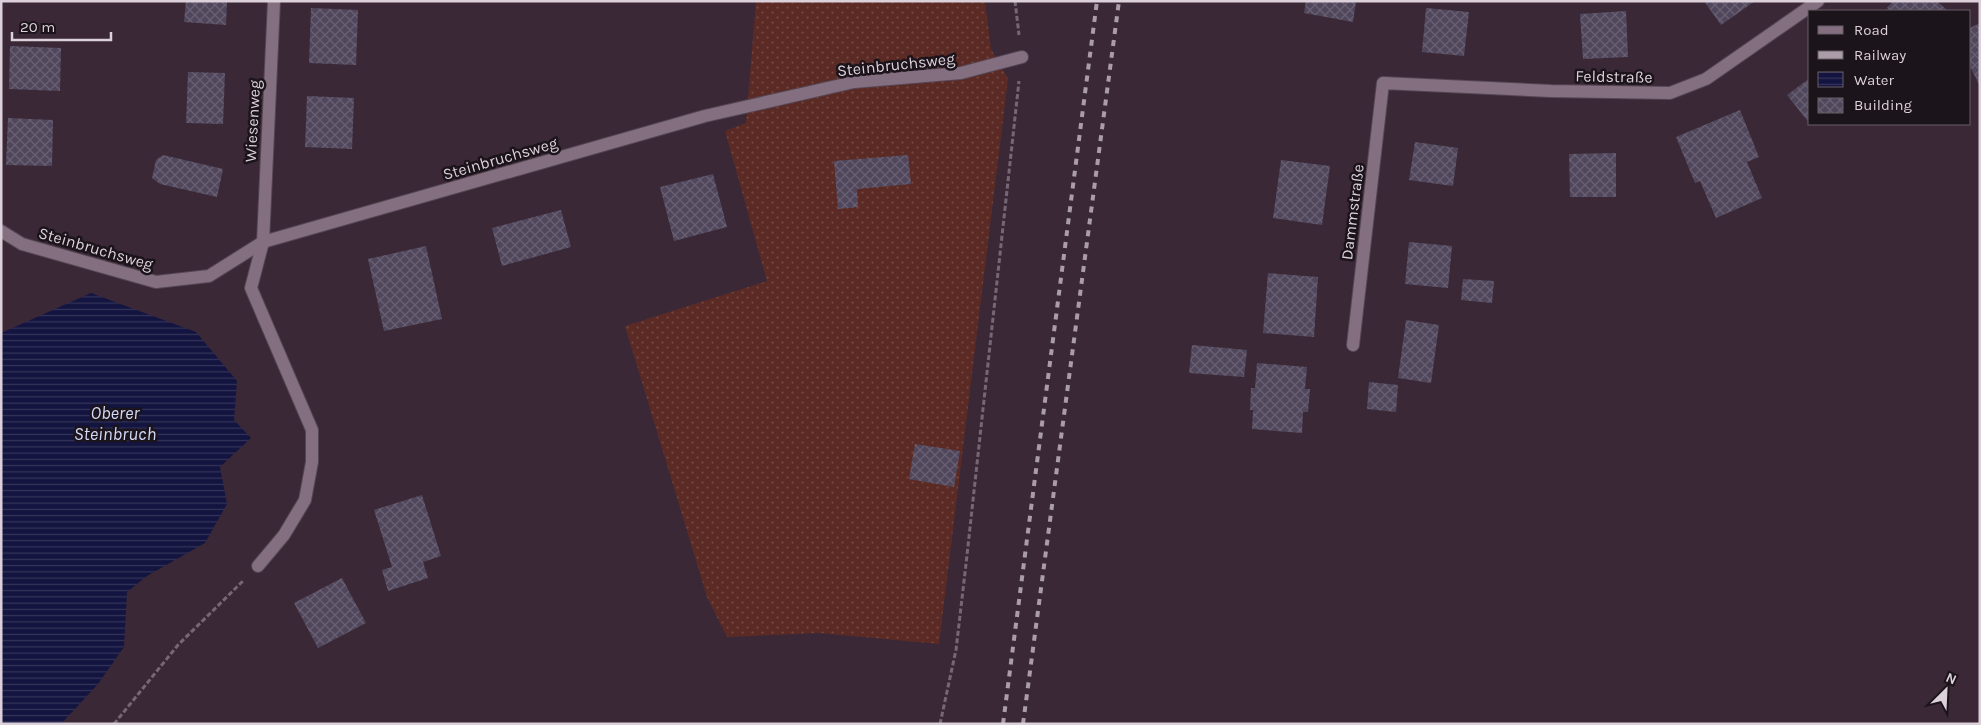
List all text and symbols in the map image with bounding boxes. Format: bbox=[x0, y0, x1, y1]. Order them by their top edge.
scale bar bbox=[12, 10, 111, 42]
legend bbox=[1808, 10, 1971, 125]
text: 20 m bbox=[20, 18, 55, 36]
text: Road bbox=[1854, 21, 1889, 39]
text: Railway bbox=[1854, 46, 1906, 64]
street label: Steinbruchsweg bbox=[836, 49, 956, 80]
street label: Feldstraße bbox=[1575, 66, 1653, 87]
text: Water bbox=[1854, 71, 1895, 89]
street label: Wiesenweg bbox=[241, 79, 264, 163]
text: Building bbox=[1854, 96, 1912, 114]
street label: Steinbruchsweg bbox=[441, 133, 560, 184]
street label: Dammstraße bbox=[1337, 163, 1368, 261]
street label: Steinbruchsweg bbox=[36, 223, 155, 274]
water label: Oberer Steinbruch bbox=[74, 402, 156, 445]
north arrow bbox=[1921, 665, 1971, 715]
text: N bbox=[1943, 669, 1959, 688]

